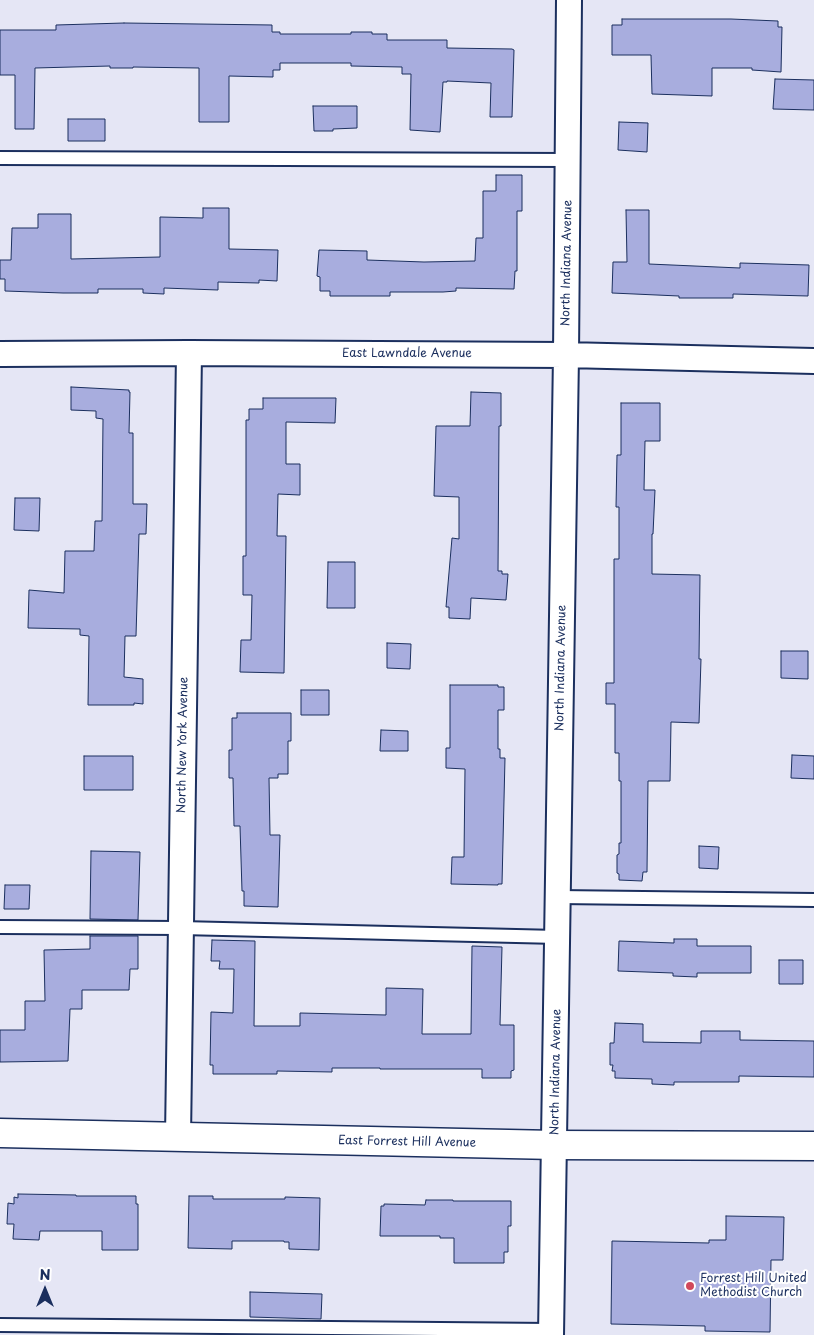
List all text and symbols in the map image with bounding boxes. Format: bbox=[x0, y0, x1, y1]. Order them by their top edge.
street label: North Indiana Avenue bbox=[559, 200, 575, 326]
street label: East Lawndale Avenue bbox=[342, 347, 472, 361]
street label: North Indiana Avenue bbox=[553, 605, 569, 731]
street label: North New York Avenue bbox=[175, 677, 191, 813]
street label: North Indiana Avenue bbox=[548, 1009, 564, 1135]
street label: East Forrest Hill Avenue bbox=[338, 1134, 476, 1150]
text: N bbox=[39, 1264, 51, 1285]
north arrow bbox=[20, 1265, 70, 1315]
place label: Forrest Hill United Methodist Church bbox=[700, 1272, 807, 1300]
marker: Forrest Hill United Methodist Church bbox=[684, 1280, 696, 1292]

